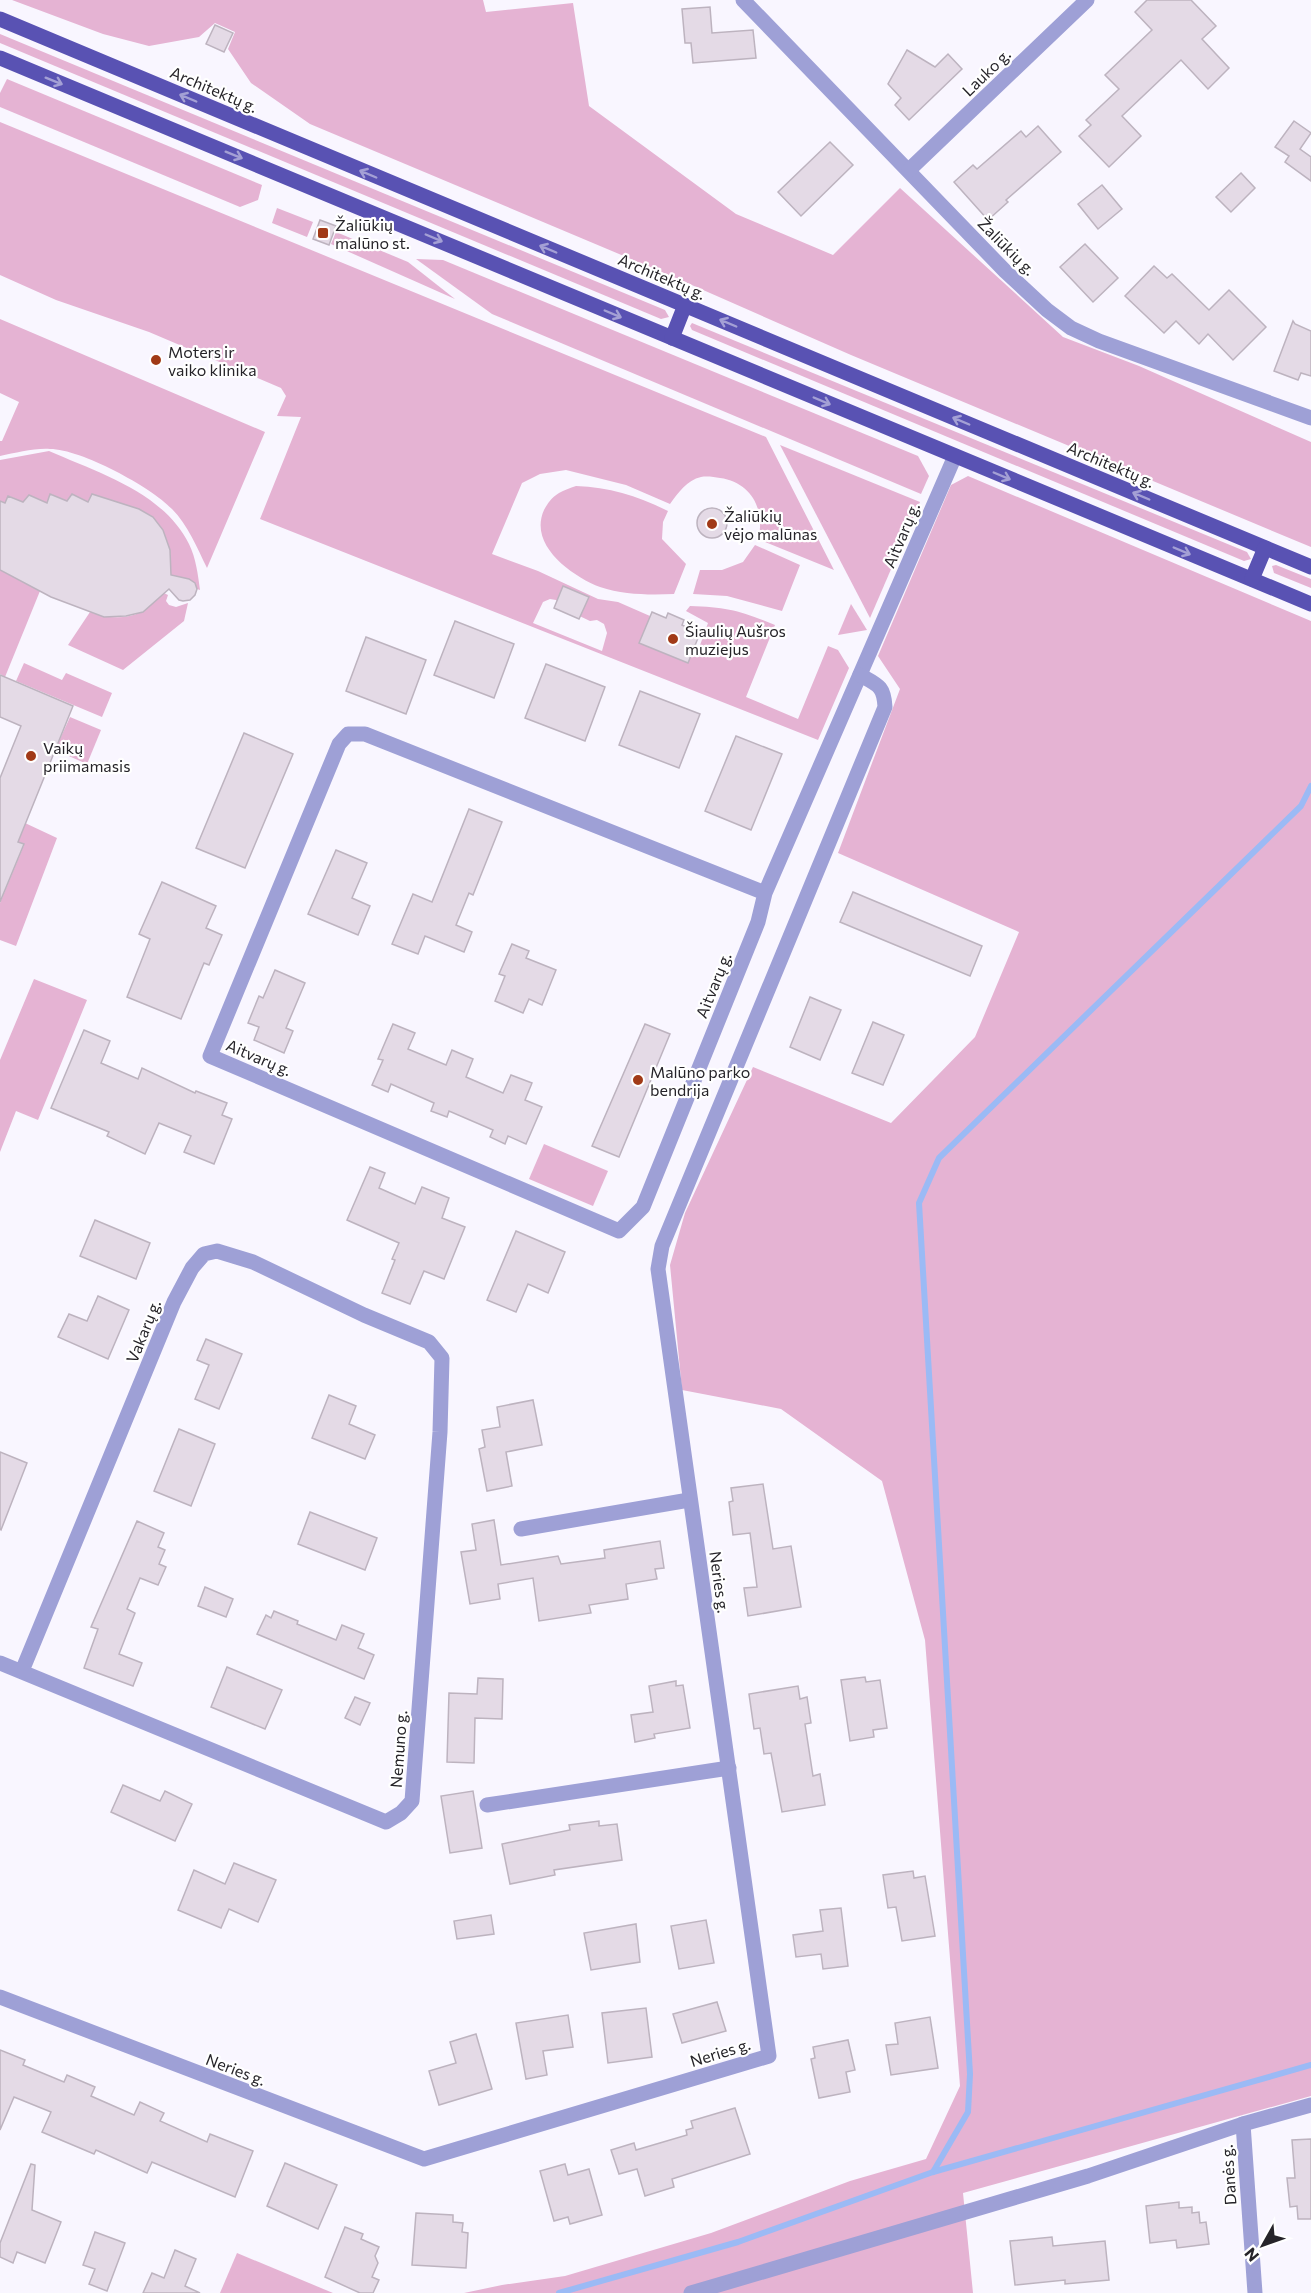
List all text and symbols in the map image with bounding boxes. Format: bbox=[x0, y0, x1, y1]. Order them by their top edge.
street label: Lauko g. bbox=[958, 44, 1014, 100]
street label: Architektų g. bbox=[168, 62, 260, 116]
one-way arrow bbox=[44, 76, 63, 87]
one-way arrow bbox=[180, 92, 198, 103]
one-way arrow bbox=[225, 150, 243, 161]
one-way arrow bbox=[359, 168, 378, 179]
street label: Žaliūkių g. bbox=[974, 213, 1040, 279]
place label: Žaliūkių malūno st. bbox=[335, 215, 410, 252]
marker: Žaliūkių malūno st. bbox=[316, 226, 330, 240]
one-way arrow bbox=[424, 233, 442, 245]
one-way arrow bbox=[540, 243, 558, 254]
street label: Architektų g. bbox=[616, 249, 708, 303]
one-way arrow bbox=[604, 309, 622, 320]
one-way arrow bbox=[720, 317, 738, 328]
place label: Moters ir vaiko klinika bbox=[168, 342, 257, 379]
marker: Moters ir vaiko klinika bbox=[149, 353, 163, 367]
one-way arrow bbox=[813, 396, 831, 407]
one-way arrow bbox=[952, 414, 970, 425]
street label: Architektų g. bbox=[1065, 437, 1157, 491]
one-way arrow bbox=[993, 471, 1011, 482]
one-way arrow bbox=[1132, 490, 1150, 501]
street label: Aitvarų g. bbox=[879, 500, 923, 570]
place label: Žaliūkių vėjo malūnas bbox=[724, 506, 817, 543]
marker: Žaliūkių vėjo malūnas bbox=[705, 517, 719, 531]
one-way arrow bbox=[1173, 546, 1191, 557]
place label: Šiaulių Aušros muziejus bbox=[685, 621, 786, 658]
marker: Šiaulių Aušros muziejus bbox=[666, 632, 680, 646]
place label: Vaikų priimamasis bbox=[43, 738, 130, 775]
marker: Vaikų priimamasis bbox=[24, 749, 38, 763]
street label: Aitvarų g. bbox=[691, 949, 735, 1021]
street label: Aitvarų g. bbox=[224, 1035, 294, 1079]
place label: Malūno parko bendrija bbox=[650, 1062, 750, 1099]
marker: Malūno parko bendrija bbox=[631, 1073, 645, 1087]
street label: Vakarų g. bbox=[122, 1297, 164, 1365]
street label: Neries g. bbox=[706, 1550, 734, 1614]
street label: Nemuno g. bbox=[386, 1710, 410, 1788]
street label: Neries g. bbox=[687, 2034, 753, 2070]
street label: Neries g. bbox=[204, 2049, 268, 2089]
street label: Danės g. bbox=[1216, 2144, 1240, 2206]
north arrow bbox=[1233, 2215, 1293, 2275]
text: N bbox=[1240, 2244, 1262, 2266]

